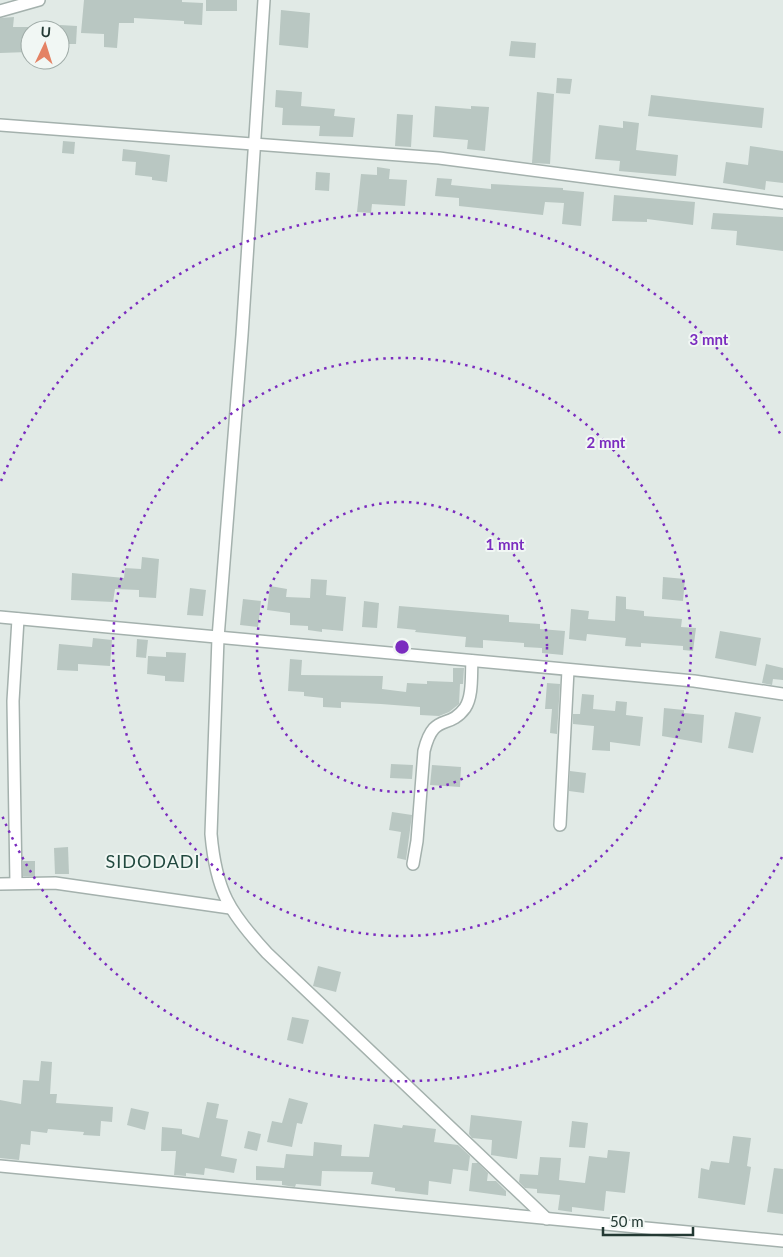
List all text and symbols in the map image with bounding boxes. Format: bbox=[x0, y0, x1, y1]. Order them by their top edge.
north arrow bbox=[20, 20, 70, 70]
text: U bbox=[40, 23, 52, 40]
text: 3 mnt bbox=[690, 330, 729, 348]
text: 2 mnt bbox=[587, 433, 626, 451]
text: 1 mnt bbox=[486, 535, 525, 553]
centre of rings bbox=[393, 638, 411, 656]
district label: SIDODADI bbox=[105, 850, 201, 872]
scale bar bbox=[603, 1204, 693, 1236]
text: 50 m bbox=[610, 1212, 644, 1230]

